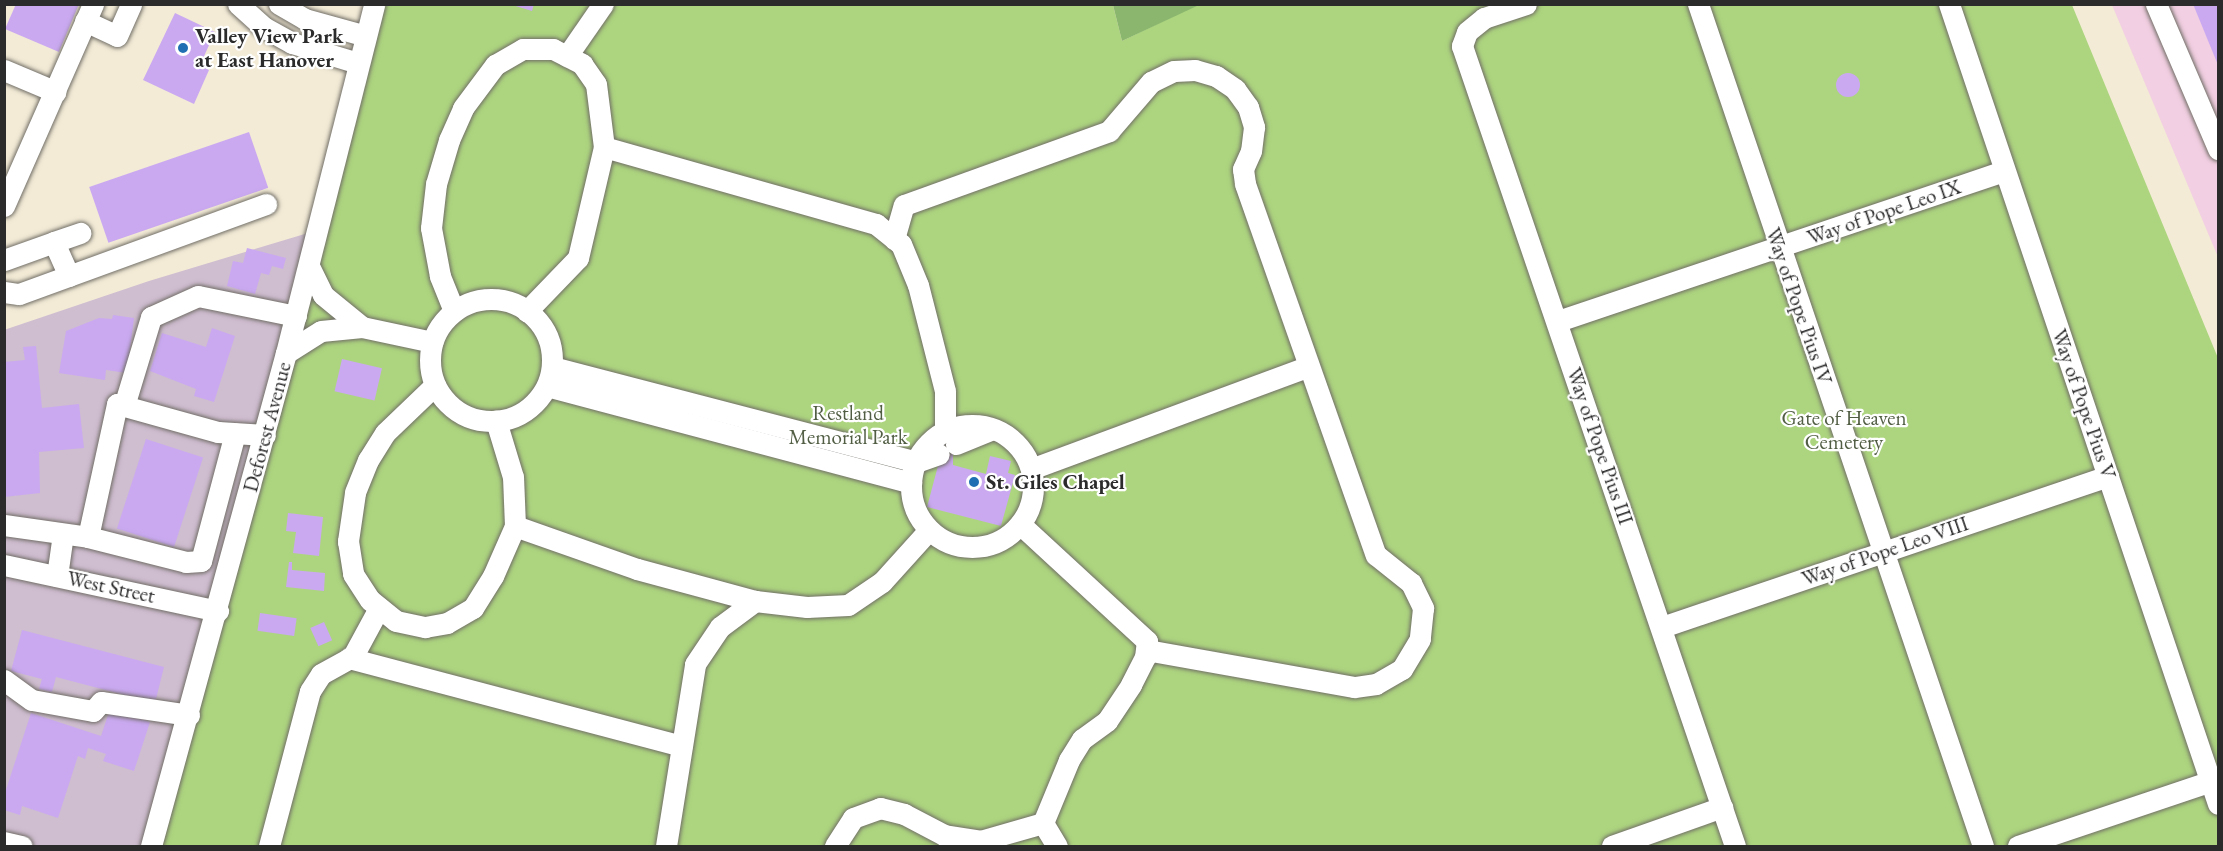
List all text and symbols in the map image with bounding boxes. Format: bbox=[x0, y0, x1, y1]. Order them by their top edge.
place label: Valley View Park at East Hanover bbox=[195, 23, 343, 73]
marker: Valley View Park at East Hanover bbox=[176, 41, 190, 55]
street label: Way of Pope Leo IX bbox=[1804, 174, 1964, 250]
street label: Way of Pope Pius IV bbox=[1760, 224, 1838, 388]
street label: Way of Pope Pius V bbox=[2047, 326, 2121, 482]
street label: Deforest Avenue bbox=[238, 359, 296, 495]
street label: Way of Pope Pius III bbox=[1561, 364, 1639, 528]
park label: Restland Memorial Park bbox=[789, 400, 907, 450]
park label: Gate of Heaven Cemetery bbox=[1781, 405, 1907, 455]
place label: St. Giles Chapel bbox=[986, 469, 1125, 495]
marker: St. Giles Chapel bbox=[967, 475, 981, 489]
street label: Way of Pope Leo VIII bbox=[1798, 511, 1972, 591]
street label: West Street bbox=[65, 565, 157, 609]

